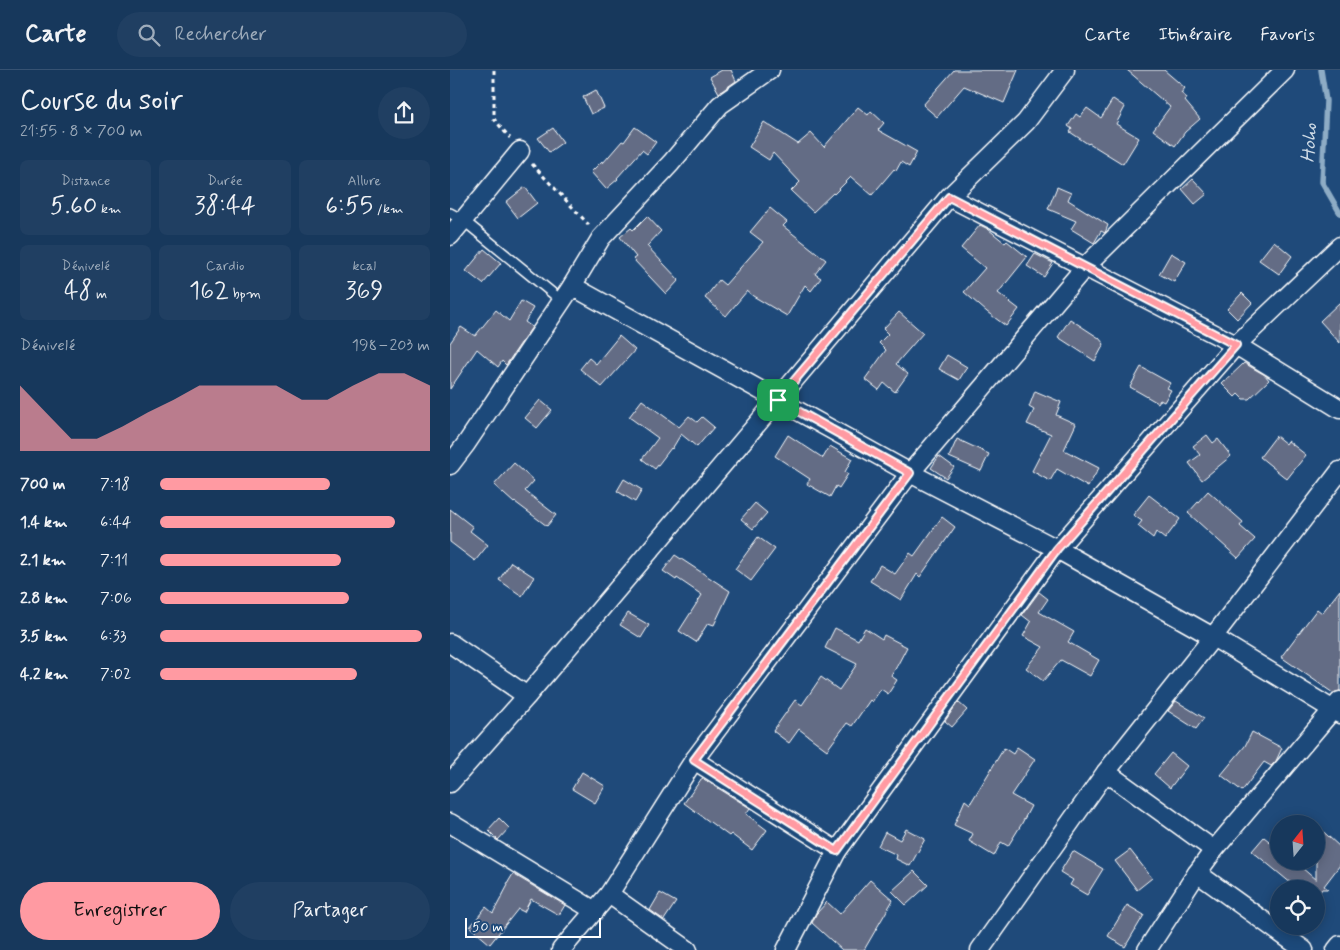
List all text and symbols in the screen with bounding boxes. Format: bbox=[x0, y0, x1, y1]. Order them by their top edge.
search box bbox=[117, 12, 467, 57]
text: Carte bbox=[25, 19, 87, 50]
icon: search bbox=[135, 21, 163, 49]
text: Rechercher bbox=[175, 22, 267, 47]
text: Carte bbox=[1084, 23, 1130, 47]
text: Itinéraire bbox=[1158, 23, 1232, 47]
text: Favoris bbox=[1260, 23, 1315, 47]
text: Course du soir bbox=[20, 83, 183, 120]
button: share bbox=[378, 87, 430, 139]
text: 21:55 · 8 × 700 m bbox=[20, 121, 142, 142]
water label: Hoho bbox=[1295, 122, 1324, 163]
text: Distance bbox=[61, 172, 110, 190]
text: Durée bbox=[207, 172, 243, 190]
text: Allure bbox=[348, 172, 381, 190]
text: 5.60 bbox=[50, 190, 97, 223]
text: 38:44 bbox=[194, 190, 256, 223]
text: 6:55 bbox=[325, 190, 373, 223]
text: km bbox=[97, 200, 121, 218]
text: /km bbox=[373, 200, 403, 218]
text: Dénivelé bbox=[62, 257, 110, 275]
text: Cardio bbox=[206, 257, 244, 275]
text: kcal bbox=[353, 257, 376, 275]
text: 48 bbox=[64, 275, 92, 308]
text: 162 bbox=[189, 275, 229, 308]
text: 369 bbox=[345, 275, 383, 308]
text: m bbox=[92, 285, 107, 303]
text: bpm bbox=[229, 285, 261, 303]
text: Dénivelé bbox=[20, 335, 75, 356]
text: 198–203 m bbox=[352, 335, 430, 356]
pin bbox=[757, 379, 799, 421]
icon: arrive bbox=[764, 386, 792, 414]
text: 700 m bbox=[20, 474, 66, 495]
text: 7:18 bbox=[100, 474, 130, 495]
text: 1.4 km bbox=[20, 512, 67, 533]
text: 6:44 bbox=[100, 512, 132, 533]
text: 2.1 km bbox=[20, 550, 66, 571]
text: 7:11 bbox=[100, 550, 128, 571]
text: 2.8 km bbox=[20, 588, 68, 609]
text: 7:06 bbox=[100, 588, 132, 609]
text: 3.5 km bbox=[20, 626, 68, 647]
text: 6:33 bbox=[100, 626, 126, 647]
text: 4.2 km bbox=[20, 664, 68, 685]
text: 7:02 bbox=[100, 664, 131, 685]
north arrow bbox=[1270, 815, 1325, 870]
map controls bbox=[1270, 815, 1325, 935]
button: locate bbox=[1270, 880, 1325, 935]
button: Enregistrer bbox=[20, 882, 220, 940]
button: Partager bbox=[230, 882, 430, 940]
scale bar bbox=[465, 915, 601, 938]
text: 50 m bbox=[472, 918, 503, 936]

